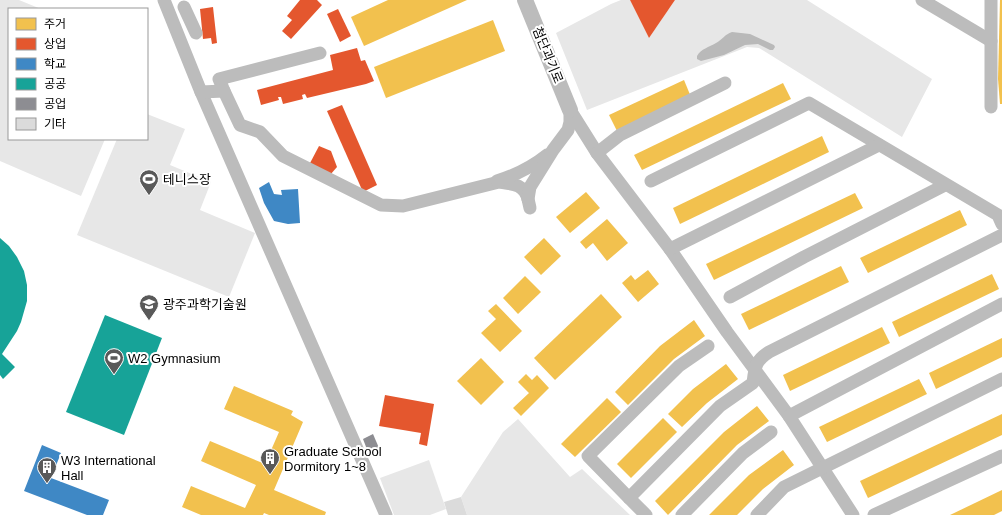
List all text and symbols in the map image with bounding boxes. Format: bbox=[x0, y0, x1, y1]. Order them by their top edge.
legend bbox=[8, 8, 148, 140]
text: 주거 bbox=[44, 17, 66, 31]
street label: 첨단과기로 bbox=[530, 24, 566, 86]
text: 상업 bbox=[44, 37, 66, 51]
text: 학교 bbox=[44, 57, 66, 71]
text: 공공 bbox=[44, 77, 66, 91]
text: 공업 bbox=[44, 97, 66, 111]
text: 기타 bbox=[44, 117, 66, 131]
sports icon: 테니스장 bbox=[138, 168, 160, 196]
place label: 테니스장 bbox=[163, 172, 211, 187]
school or university icon: 광주과학기술원 bbox=[138, 293, 160, 321]
place label: 광주과학기술원 bbox=[163, 297, 247, 312]
sports icon: W2 Gymnasium bbox=[103, 347, 125, 375]
place label: W2 Gymnasium bbox=[128, 351, 220, 366]
place label: Graduate School Dormitory 1~8 bbox=[284, 444, 382, 474]
building icon: Graduate School Dormitory 1~8 bbox=[259, 447, 281, 475]
place label: W3 International Hall bbox=[61, 453, 156, 483]
building icon: W3 International Hall bbox=[36, 456, 58, 484]

